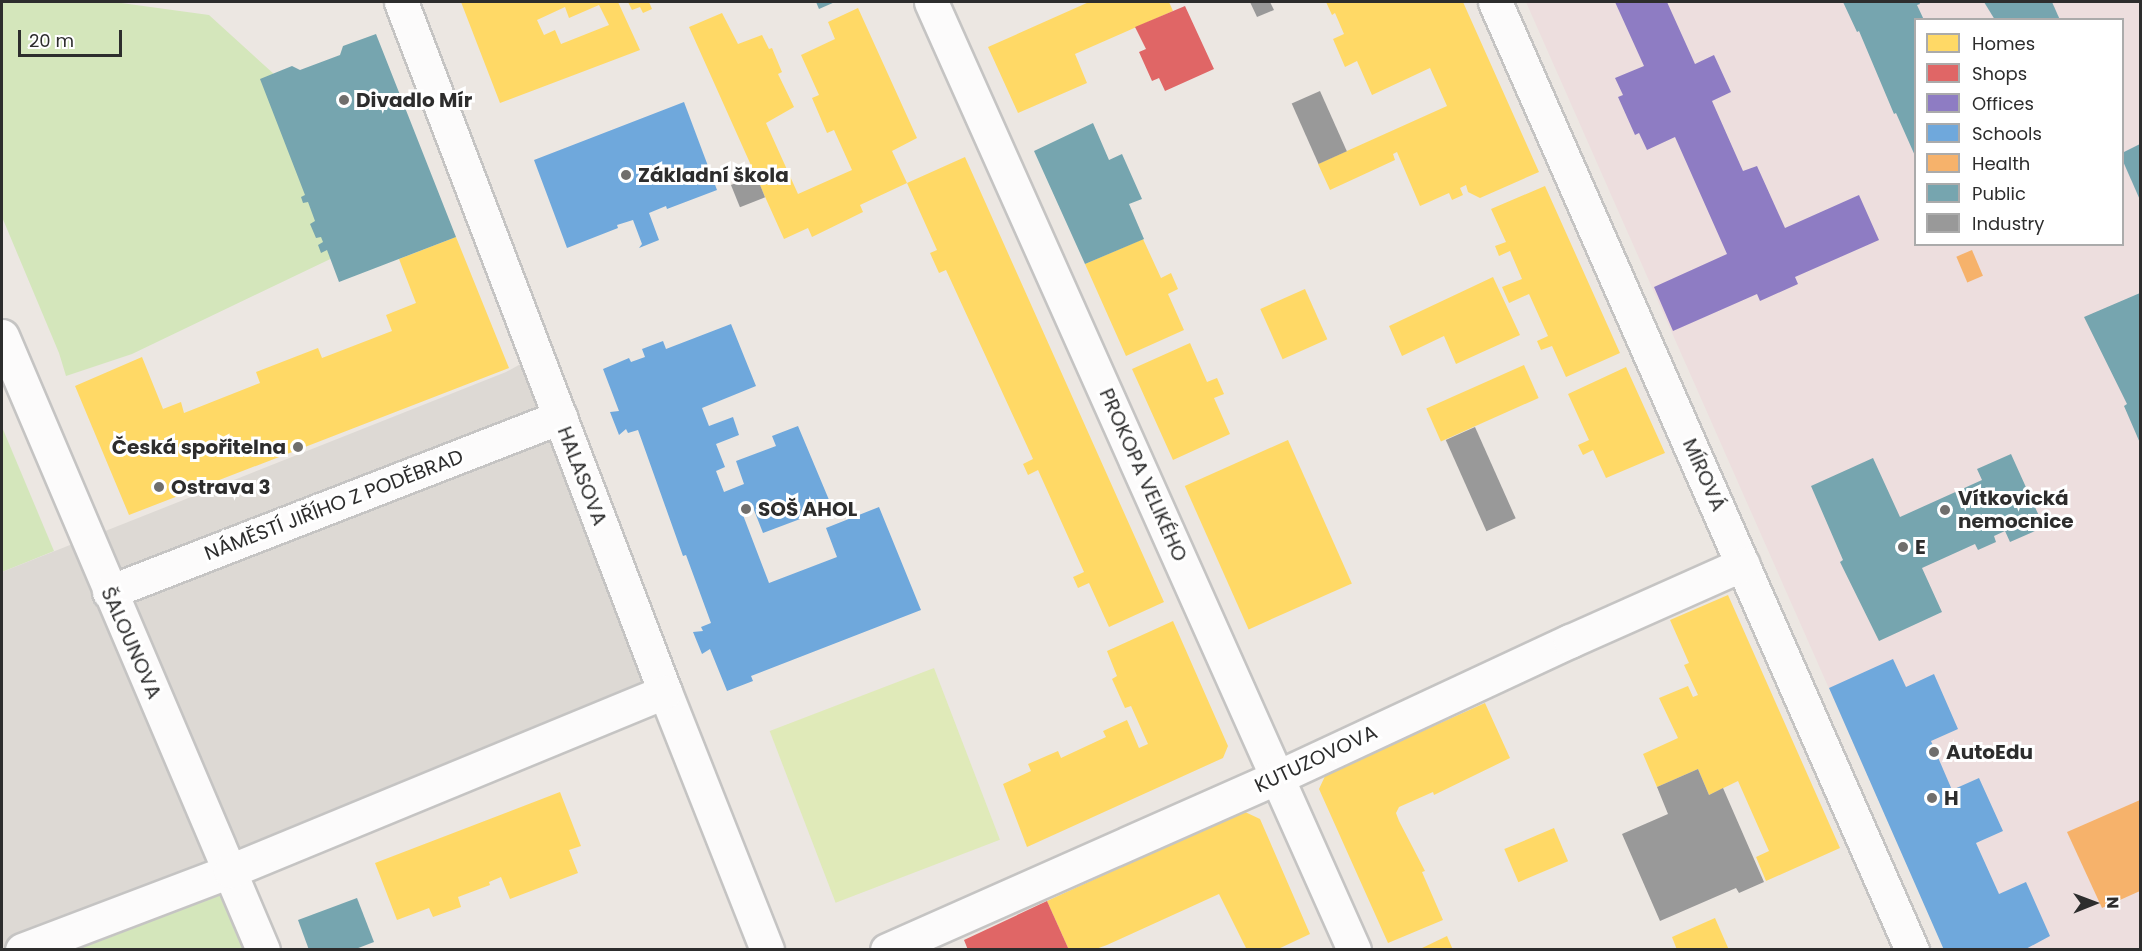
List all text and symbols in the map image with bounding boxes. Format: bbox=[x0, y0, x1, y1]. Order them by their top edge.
scale bar bbox=[21, 18, 124, 56]
legend bbox=[1914, 18, 2124, 246]
text: 20 m bbox=[29, 28, 74, 53]
text: Homes bbox=[1972, 31, 2035, 56]
text: Shops bbox=[1972, 61, 2027, 86]
place label: Divadlo Mír bbox=[356, 88, 472, 112]
text: Offices bbox=[1972, 91, 2034, 116]
marker: Divadlo Mír bbox=[337, 93, 351, 107]
text: Schools bbox=[1972, 121, 2042, 146]
text: Health bbox=[1972, 151, 2030, 176]
place label: Základní škola bbox=[638, 163, 789, 187]
marker: Základní škola bbox=[619, 168, 633, 182]
text: Public bbox=[1972, 181, 2026, 206]
text: Industry bbox=[1972, 211, 2044, 236]
street label: PROKOPA VELIKÉHO bbox=[1094, 385, 1192, 565]
street label: HALASOVA bbox=[552, 423, 612, 529]
place label: Česká spořitelna bbox=[112, 435, 286, 459]
street label: MÍROVÁ bbox=[1677, 435, 1731, 515]
marker: Česká spořitelna bbox=[291, 440, 305, 454]
street label: NÁMĚSTÍ JIŘÍHO Z PODĚBRAD bbox=[201, 444, 467, 566]
place label: Ostrava 3 bbox=[171, 475, 271, 499]
marker: Ostrava 3 bbox=[152, 480, 166, 494]
place label: Vítkovická nemocnice bbox=[1958, 486, 2074, 533]
place label: SOŠ AHOL bbox=[758, 497, 857, 521]
marker: Vítkovická nemocnice bbox=[1936, 501, 1954, 519]
marker: SOŠ AHOL bbox=[739, 502, 753, 516]
place label: E bbox=[1915, 535, 1926, 559]
marker: E bbox=[1896, 540, 1910, 554]
street label: ŠALOUNOVA bbox=[96, 583, 166, 703]
street label: KUTUZOVOVA bbox=[1251, 720, 1381, 798]
place label: AutoEdu bbox=[1946, 740, 2033, 764]
marker: AutoEdu bbox=[1927, 745, 1941, 759]
place label: H bbox=[1944, 786, 1959, 810]
marker: H bbox=[1925, 791, 1939, 805]
north arrow bbox=[2064, 873, 2124, 933]
text: N bbox=[2101, 896, 2124, 909]

